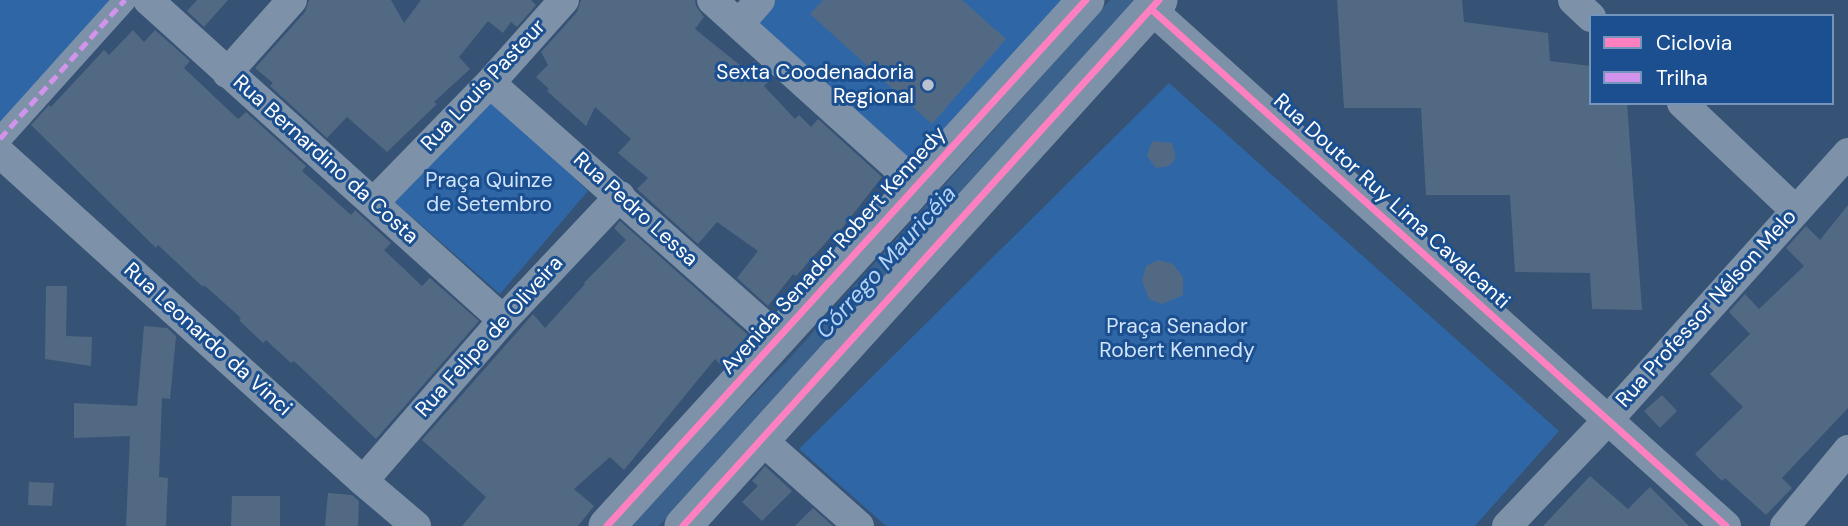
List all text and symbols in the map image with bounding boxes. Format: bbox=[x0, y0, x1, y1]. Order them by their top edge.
legend bbox=[1589, 14, 1834, 105]
street label: Rua Louis Pasteur bbox=[417, 15, 551, 157]
text: Ciclovia bbox=[1656, 29, 1732, 57]
place label: Sexta Coodenadoria Regional bbox=[716, 60, 914, 110]
text: Trilha bbox=[1656, 64, 1708, 92]
street label: Rua Bernardino da Costa bbox=[227, 70, 423, 250]
marker: Sexta Coodenadoria Regional bbox=[920, 77, 936, 93]
street label: Rua Doutor Ruy Lima Cavalcanti bbox=[1268, 89, 1514, 315]
street label: Avenida Senador Robert Kennedy bbox=[716, 122, 952, 380]
street label: Rua Pedro Lessa bbox=[568, 148, 702, 272]
park label: Praça Quinze de Setembro bbox=[425, 168, 553, 218]
water label: Córrego Mauricéia bbox=[811, 181, 963, 345]
street label: Rua Professor Nélson Melo bbox=[1611, 205, 1803, 413]
street label: Rua Felipe de Oliveira bbox=[411, 251, 569, 423]
street label: Rua Leonardo da Vinci bbox=[118, 258, 296, 422]
park label: Praça Senador Robert Kennedy bbox=[1099, 314, 1255, 364]

